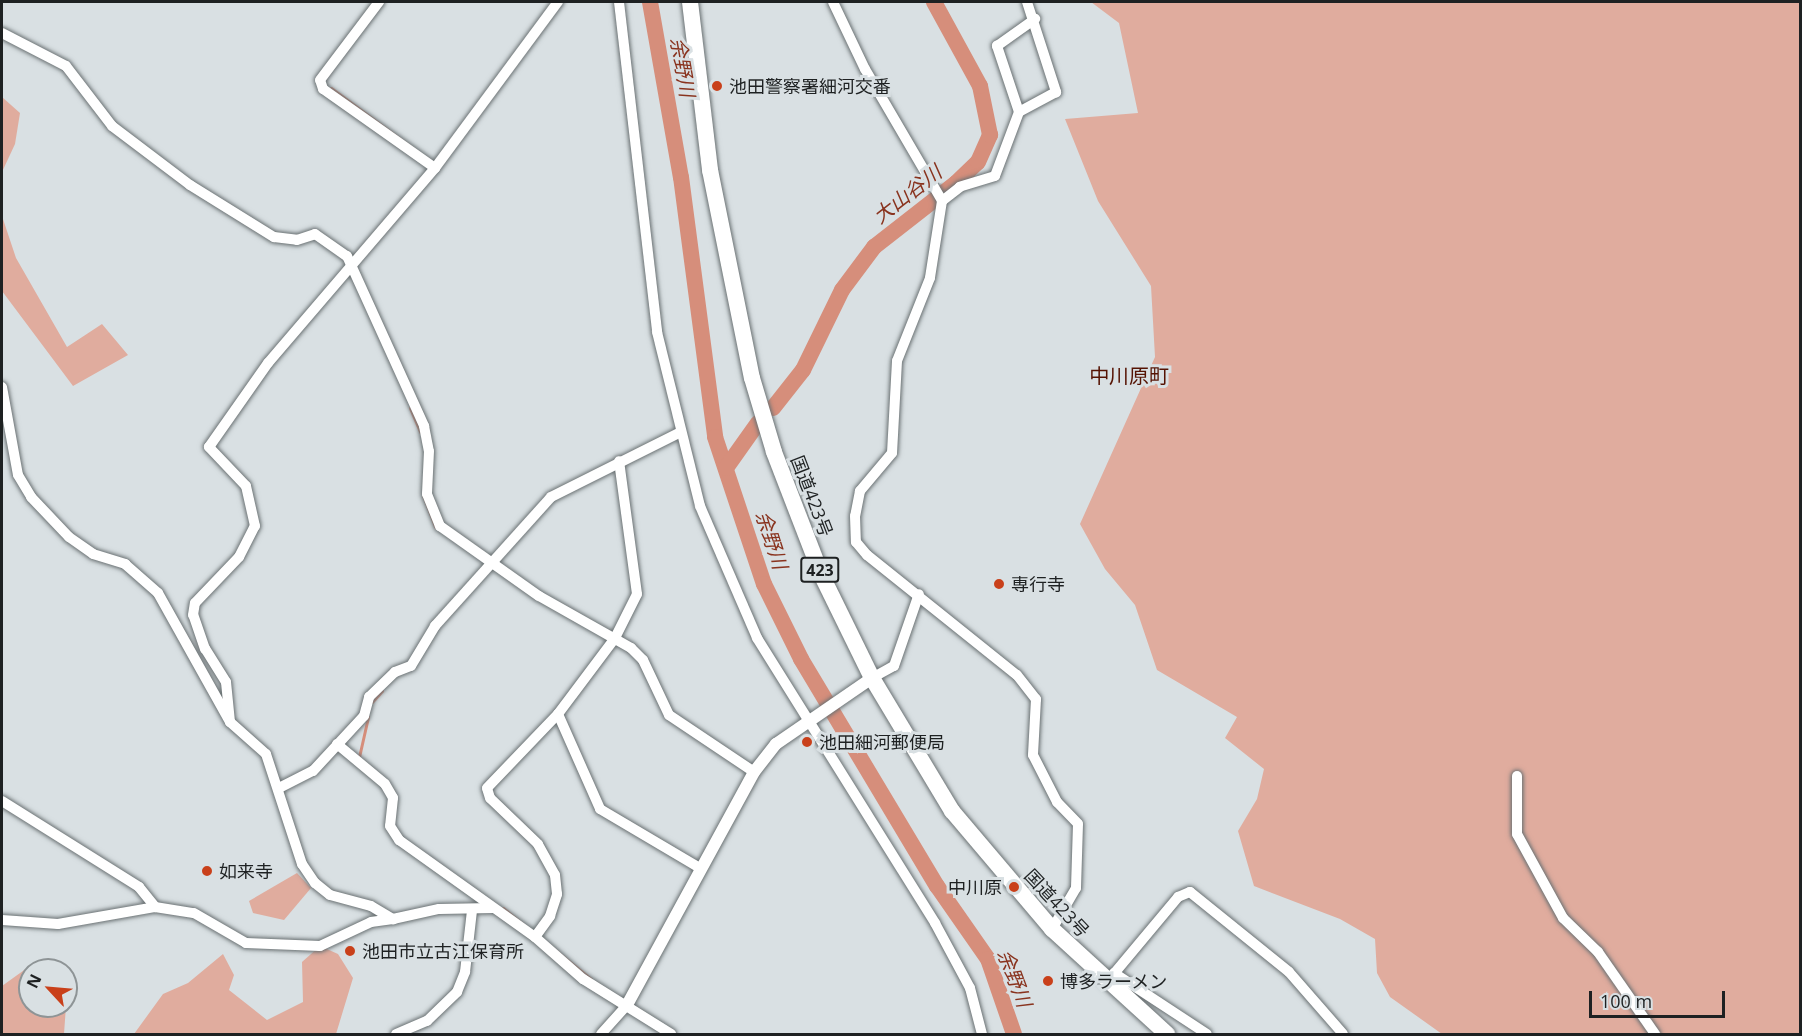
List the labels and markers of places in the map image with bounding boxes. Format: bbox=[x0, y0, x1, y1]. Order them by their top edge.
place label: 池田警察署細河交番 bbox=[729, 75, 891, 97]
marker: 池田警察署細河交番 bbox=[710, 79, 724, 93]
place label: 専行寺 bbox=[1011, 573, 1065, 595]
marker: 専行寺 bbox=[992, 577, 1006, 591]
place label: 池田細河郵便局 bbox=[819, 731, 945, 753]
marker: 池田細河郵便局 bbox=[800, 735, 814, 749]
place label: 如来寺 bbox=[219, 860, 273, 882]
marker: 如来寺 bbox=[200, 864, 214, 878]
place label: 中川原 bbox=[948, 876, 1002, 898]
marker: 中川原 bbox=[1007, 880, 1021, 894]
place label: 池田市立古江保育所 bbox=[362, 940, 524, 962]
marker: 池田市立古江保育所 bbox=[343, 944, 357, 958]
place label: 博多ラーメン bbox=[1060, 970, 1168, 992]
marker: 博多ラーメン bbox=[1041, 974, 1055, 988]

